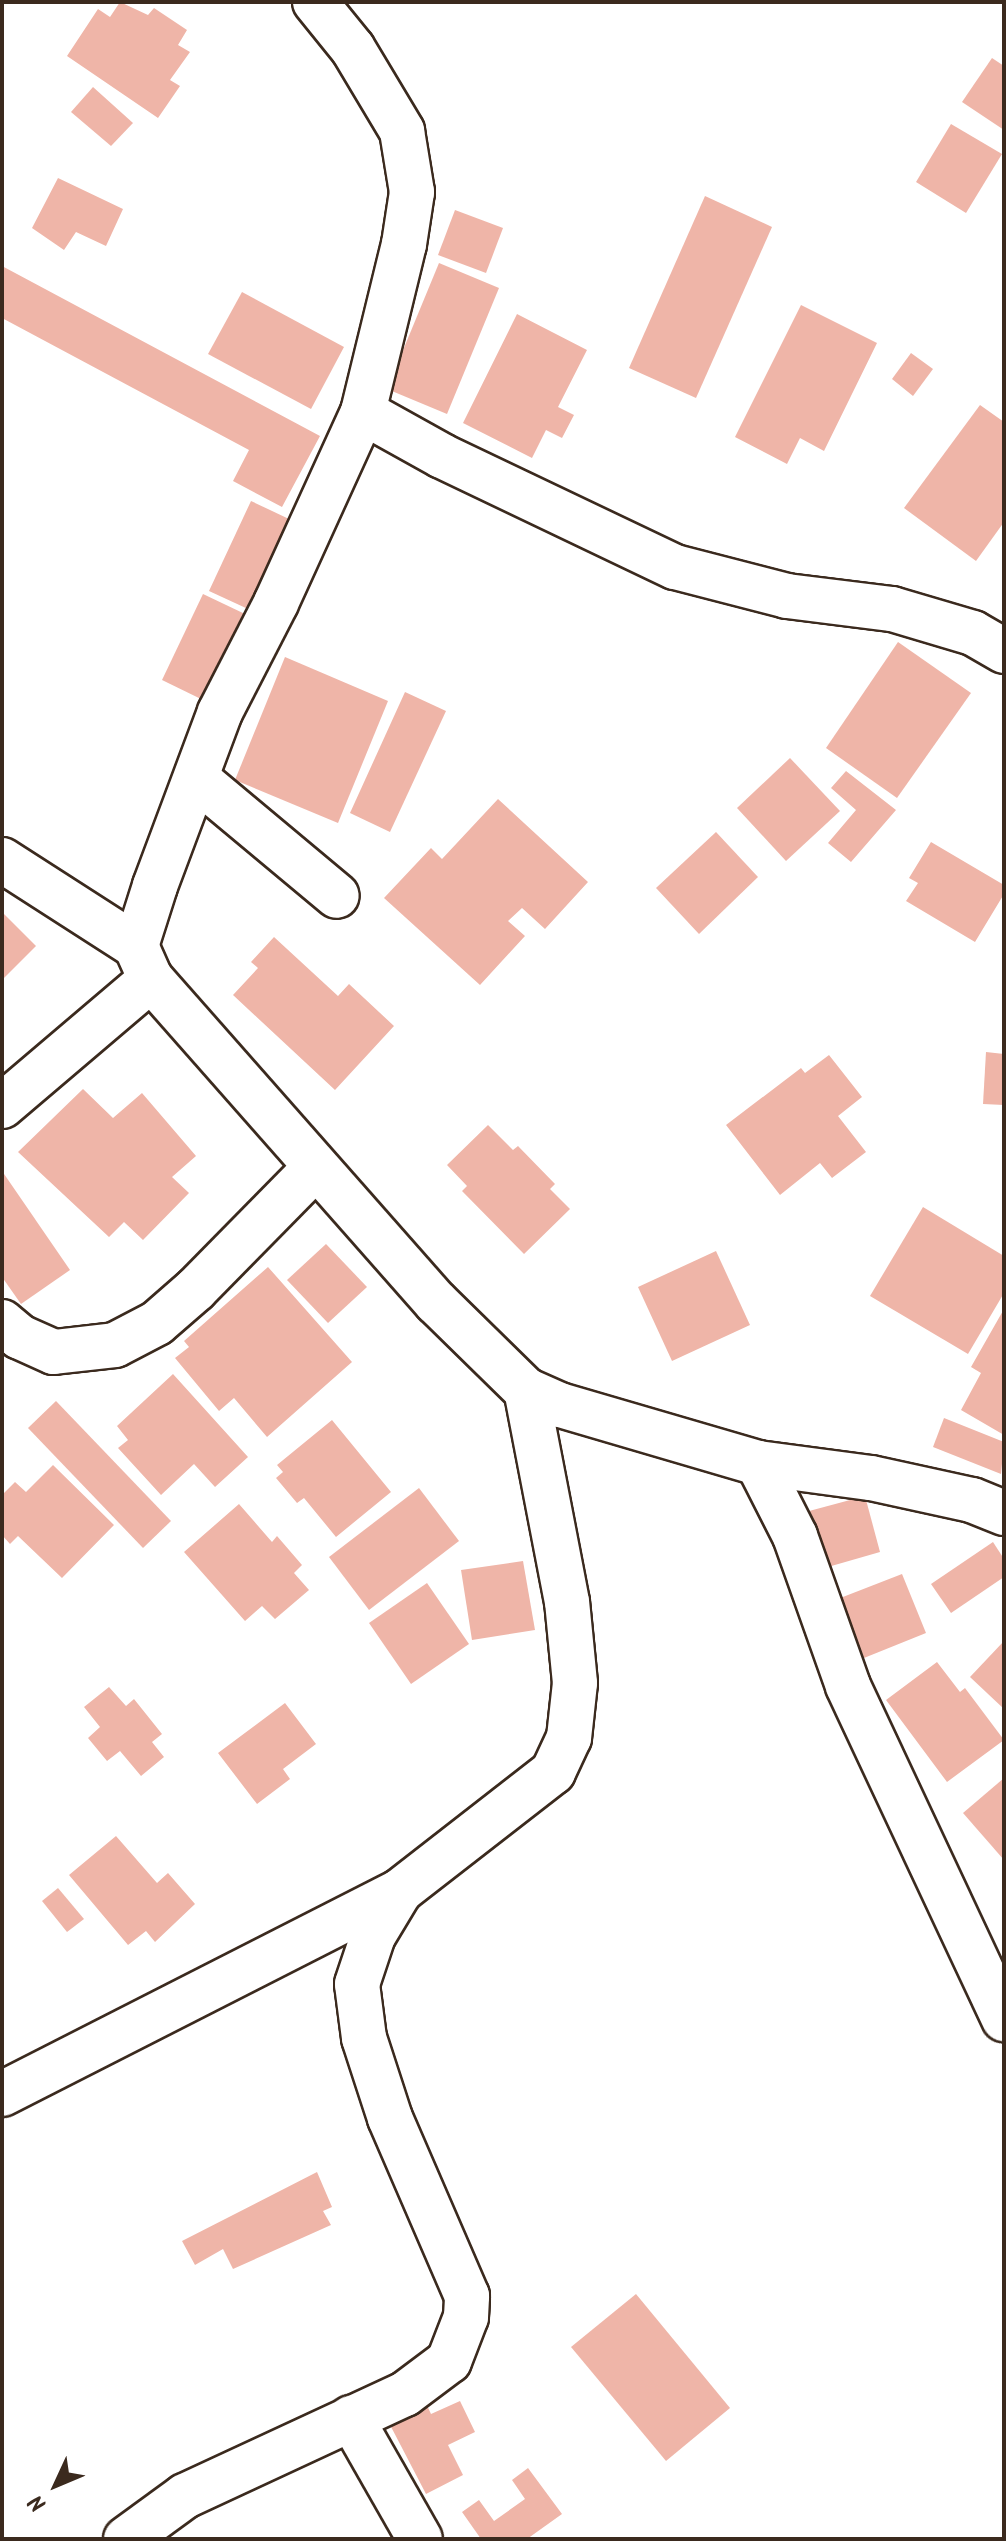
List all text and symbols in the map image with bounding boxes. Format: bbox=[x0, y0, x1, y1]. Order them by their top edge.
north arrow bbox=[16, 2445, 96, 2525]
text: N bbox=[21, 2485, 56, 2519]

